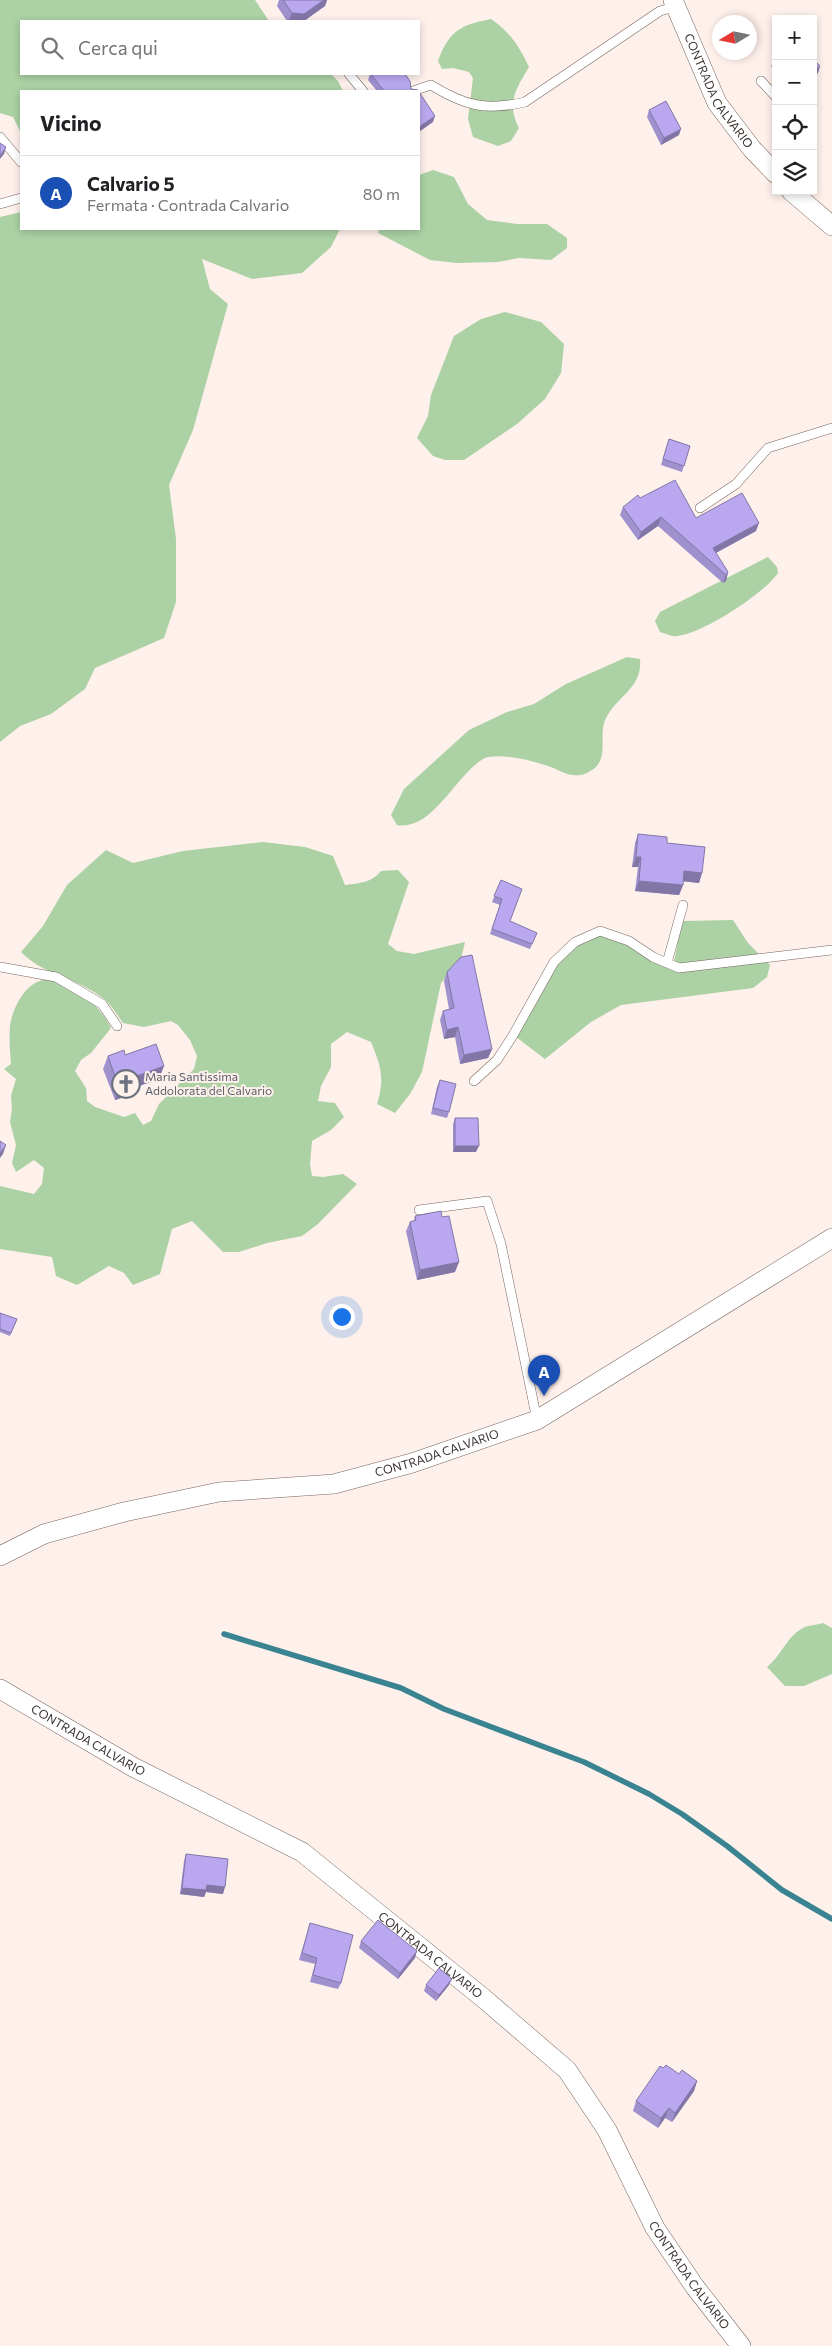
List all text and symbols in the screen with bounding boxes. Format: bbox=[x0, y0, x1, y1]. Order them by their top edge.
north arrow bbox=[712, 15, 757, 60]
map controls bbox=[772, 15, 817, 195]
button: + bbox=[772, 15, 817, 60]
search box bbox=[20, 20, 420, 75]
street label: CONTRADA CALVARIO bbox=[682, 31, 757, 150]
icon: search bbox=[38, 34, 66, 62]
text: Cerca qui bbox=[78, 36, 158, 59]
button: − bbox=[772, 60, 817, 105]
button: locate bbox=[772, 105, 817, 150]
text: Vicino bbox=[40, 110, 101, 135]
button: layers bbox=[772, 150, 817, 195]
text: Calvario 5 bbox=[87, 172, 175, 195]
text: A bbox=[50, 184, 62, 203]
text: 80 m bbox=[363, 184, 400, 203]
text: Fermata · Contrada Calvario bbox=[87, 195, 289, 214]
church icon: Maria Santissima Addolorata del Calvario bbox=[111, 1069, 141, 1099]
place label: Maria Santissima Addolorata del Calvario bbox=[145, 1069, 272, 1097]
your location bbox=[329, 1304, 355, 1330]
pin: A bbox=[528, 1355, 560, 1396]
street label: CONTRADA CALVARIO bbox=[373, 1426, 501, 1479]
street label: CONTRADA CALVARIO bbox=[29, 1701, 148, 1778]
street label: CONTRADA CALVARIO bbox=[376, 1908, 486, 2001]
street label: CONTRADA CALVARIO bbox=[647, 2219, 733, 2332]

